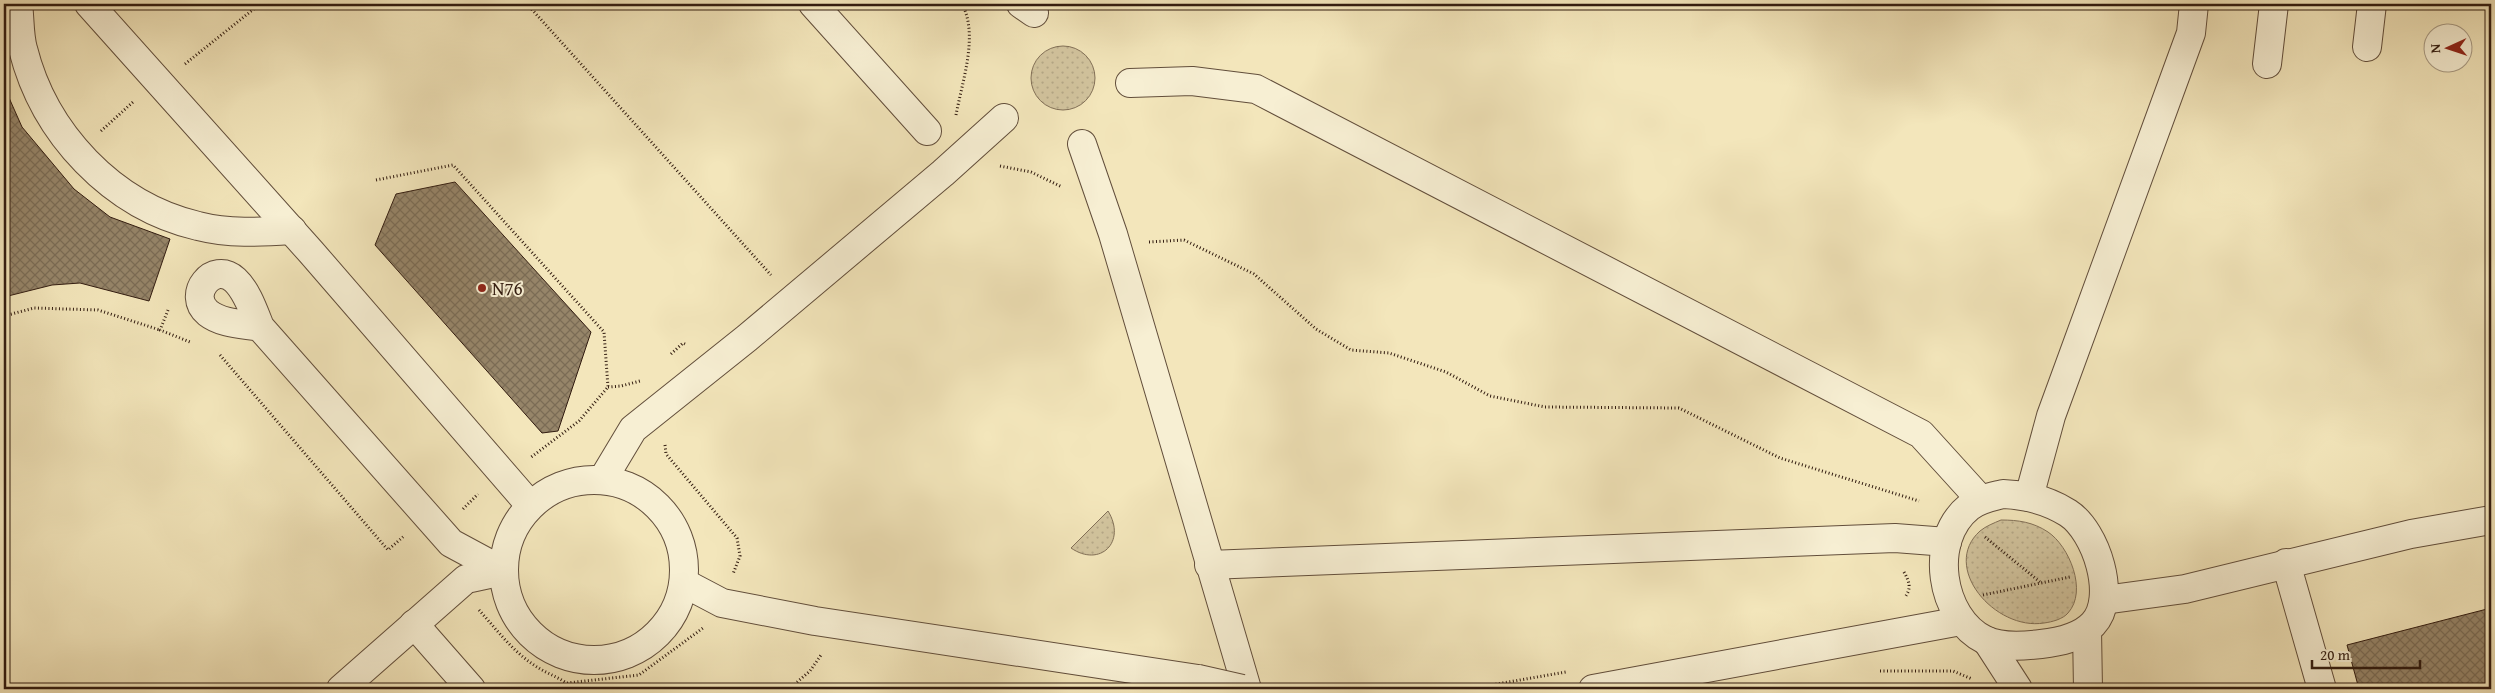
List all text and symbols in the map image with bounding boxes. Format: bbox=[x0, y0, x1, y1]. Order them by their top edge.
north arrow bbox=[2422, 22, 2472, 72]
text: N bbox=[2425, 43, 2445, 54]
place label: N76 bbox=[492, 274, 523, 302]
marker: N76 bbox=[476, 282, 488, 294]
scale bar bbox=[2312, 638, 2420, 670]
text: 20 m bbox=[2320, 644, 2351, 665]

